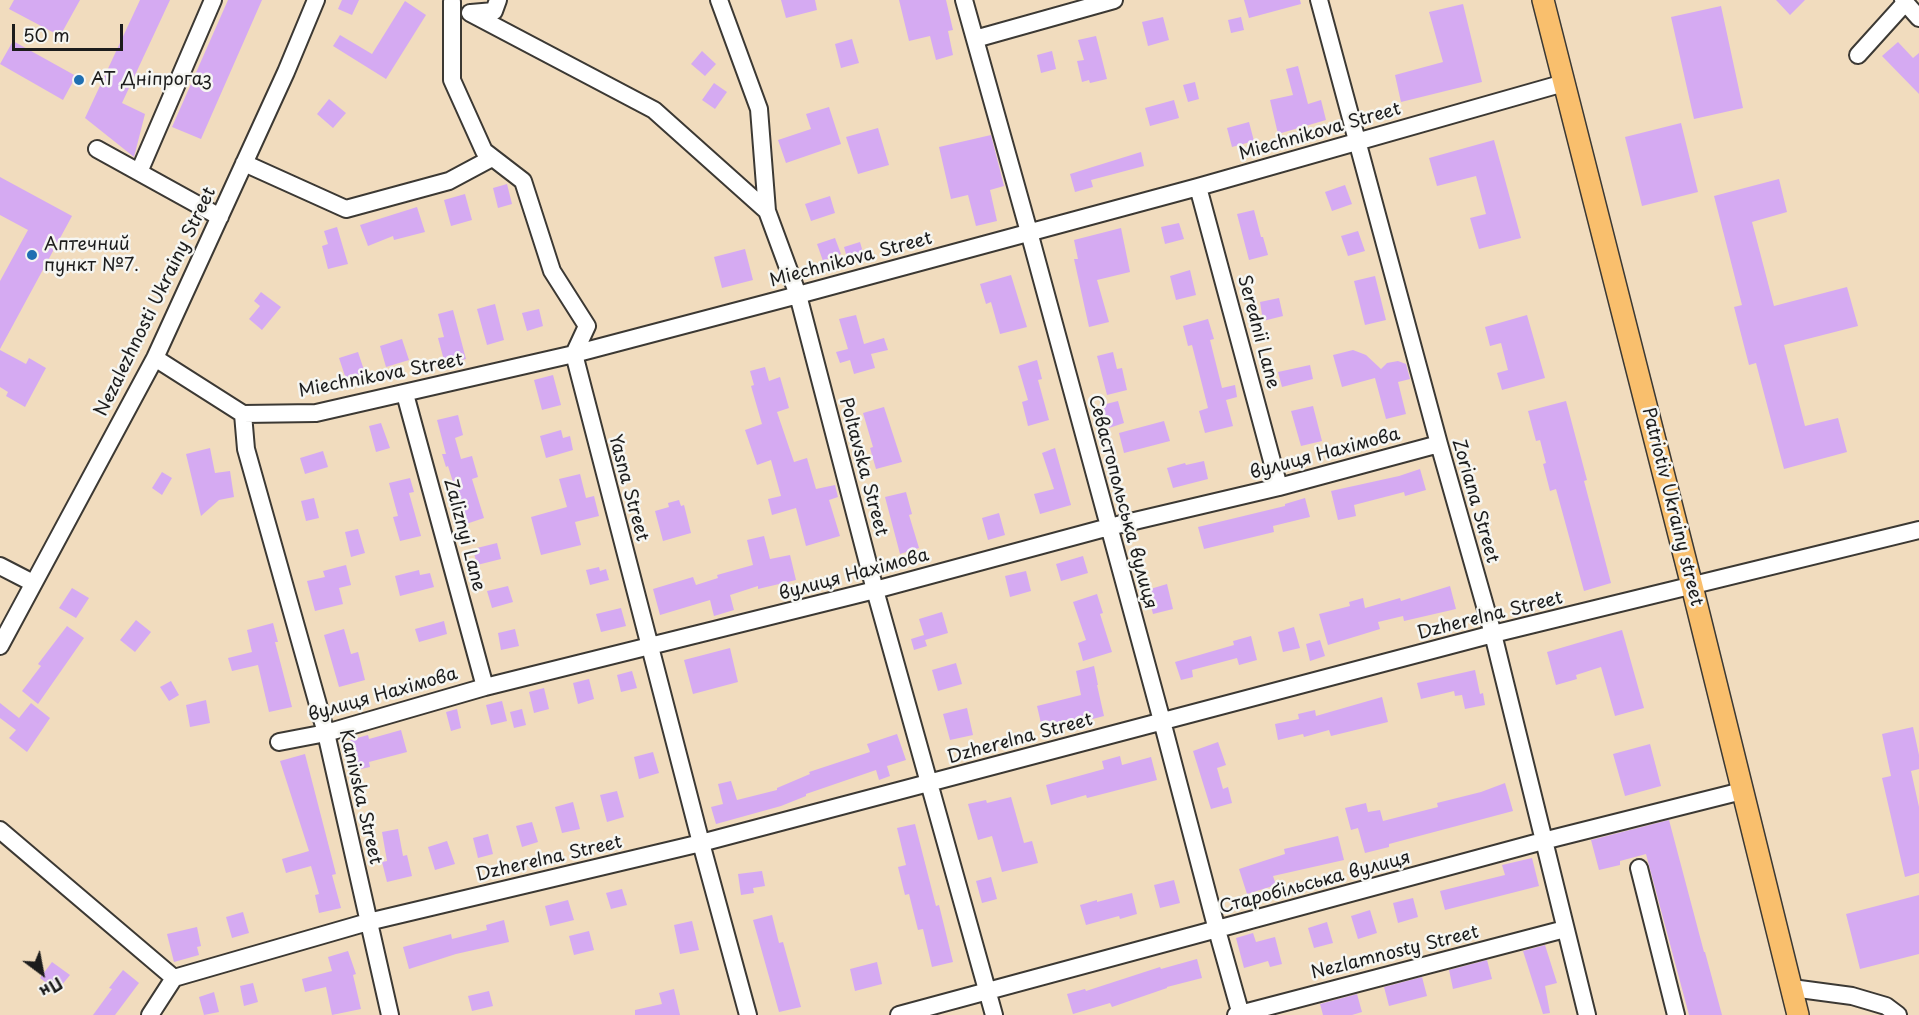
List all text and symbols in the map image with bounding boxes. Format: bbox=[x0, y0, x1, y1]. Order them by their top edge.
scale bar bbox=[15, 12, 126, 50]
text: 50 m bbox=[23, 21, 70, 48]
place label: АТ Дніпрогаз bbox=[91, 69, 212, 91]
marker: АТ Дніпрогаз bbox=[72, 73, 86, 87]
street label: Miechnikova Street bbox=[1237, 99, 1403, 165]
street label: Nezalezhnosti Ukrainy Street bbox=[91, 184, 221, 420]
street label: Miechnikova Street bbox=[767, 228, 935, 292]
place label: Аптечний пункт №7. bbox=[44, 234, 139, 276]
marker: Аптечний пункт №7. bbox=[25, 248, 39, 262]
street label: Serednii Lane bbox=[1232, 273, 1284, 391]
street label: Miechnikova Street bbox=[297, 349, 465, 403]
street label: Севастопольська вулиця bbox=[1083, 393, 1161, 611]
street label: Poltavska Street bbox=[834, 395, 892, 539]
street label: Patriotiv Ukrainy street bbox=[1637, 405, 1707, 609]
street label: вулиця Нахімова bbox=[1248, 424, 1402, 484]
street label: Yasna Street bbox=[603, 432, 653, 544]
street label: Zoriana Street bbox=[1447, 436, 1503, 566]
street label: Zaliznyi Lane bbox=[439, 476, 489, 594]
street label: вулиця Нахімова bbox=[777, 545, 931, 605]
street label: Dzherelna Street bbox=[1415, 587, 1565, 645]
street label: вулиця Нахімова bbox=[306, 663, 460, 727]
street label: Dzherelna Street bbox=[945, 709, 1095, 769]
street label: Kanivska Street bbox=[334, 727, 386, 867]
street label: Dzherelna Street bbox=[474, 832, 624, 886]
street label: Старобільська вулиця bbox=[1217, 847, 1413, 919]
street label: Nezlamnosty Street bbox=[1309, 922, 1481, 984]
north arrow bbox=[12, 943, 72, 1003]
text: Пн bbox=[35, 972, 68, 1005]

